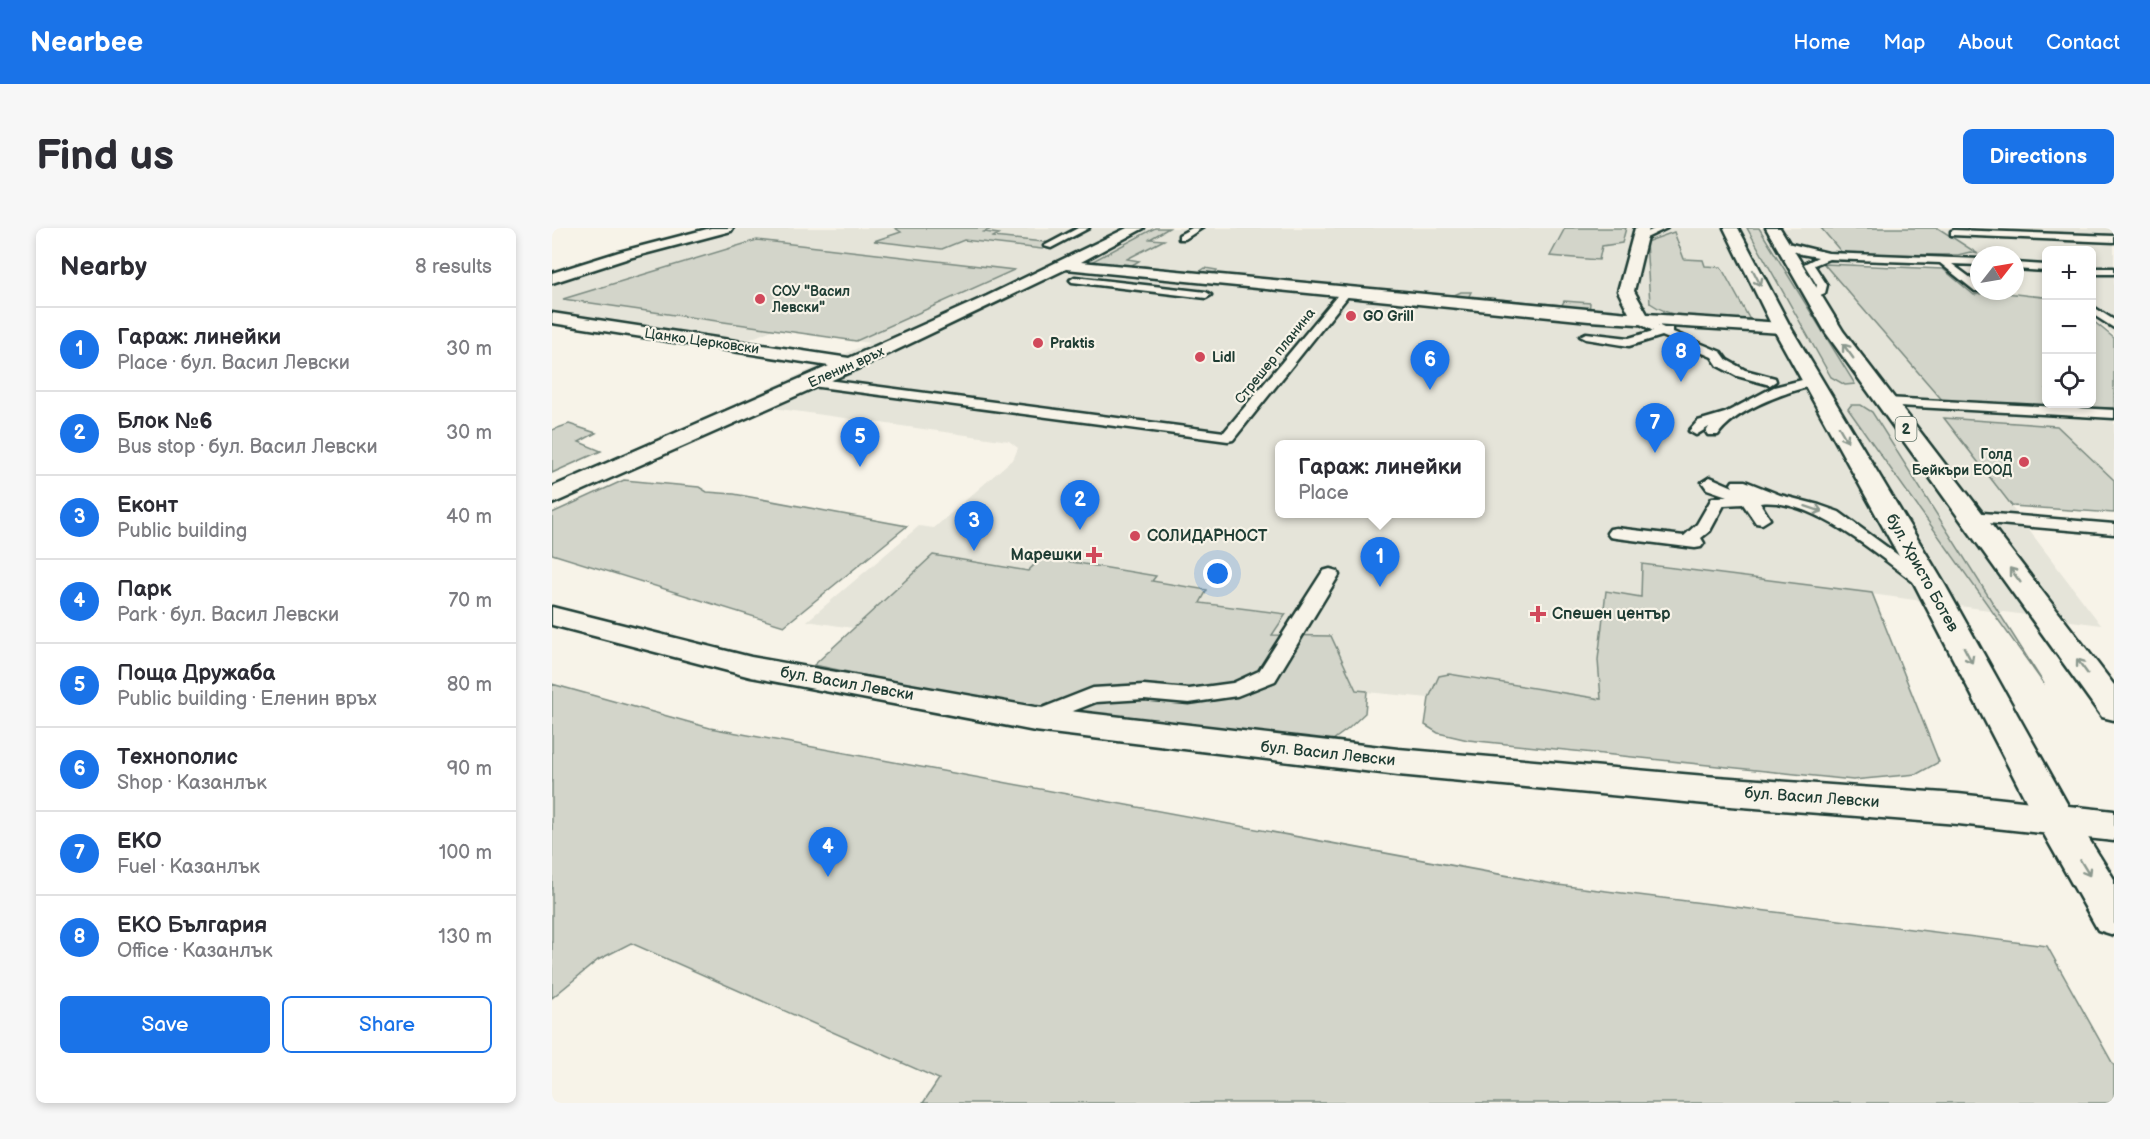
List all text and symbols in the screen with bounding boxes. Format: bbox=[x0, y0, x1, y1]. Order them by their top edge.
text: Nearbee bbox=[30, 26, 143, 59]
text: Home bbox=[1793, 30, 1850, 55]
text: Map bbox=[1883, 30, 1925, 55]
text: About bbox=[1958, 30, 2013, 55]
text: Contact bbox=[2046, 30, 2120, 55]
button: Directions bbox=[1963, 129, 2114, 184]
text: Find us bbox=[36, 131, 174, 182]
north arrow bbox=[1970, 246, 2024, 300]
map controls bbox=[2042, 246, 2096, 408]
button: + bbox=[2042, 246, 2096, 300]
text: Nearby bbox=[60, 252, 147, 283]
text: 8 results bbox=[415, 255, 492, 279]
one-way arrow bbox=[1751, 269, 1763, 287]
place label: СОУ "Васил Левски" bbox=[771, 283, 850, 316]
marker: СОУ "Васил Левски" bbox=[753, 292, 767, 306]
button: − bbox=[2042, 300, 2096, 354]
street label: Стрешер планина bbox=[1231, 304, 1319, 407]
place label: GO Grill bbox=[1363, 308, 1414, 325]
marker: GO Grill bbox=[1344, 309, 1358, 323]
text: Гараж: линейки bbox=[117, 324, 281, 351]
street label: Цанко Церковски bbox=[644, 325, 760, 357]
pin: 8 bbox=[1662, 332, 1700, 382]
place label: Praktis bbox=[1050, 335, 1095, 352]
marker: Praktis bbox=[1031, 336, 1045, 350]
text: 1 bbox=[75, 337, 84, 361]
text: 30 m bbox=[446, 337, 492, 361]
pin: 6 bbox=[1410, 340, 1450, 390]
street label: Еленин връх bbox=[805, 342, 887, 391]
one-way arrow bbox=[1842, 344, 1855, 360]
place label: Lidl bbox=[1212, 349, 1235, 366]
marker: Lidl bbox=[1193, 350, 1207, 364]
text: Place · бул. Васил Левски bbox=[117, 351, 350, 375]
button: locate bbox=[2042, 354, 2096, 408]
pin: 7 bbox=[1636, 404, 1674, 453]
text: Блок №6 bbox=[117, 408, 213, 435]
road number: 2 bbox=[1896, 417, 1916, 441]
pin: 5 bbox=[840, 418, 880, 467]
text: 2 bbox=[74, 421, 85, 445]
text: 30 m bbox=[446, 421, 492, 445]
one-way arrow bbox=[1838, 424, 1849, 442]
text: Bus stop · бул. Васил Левски bbox=[117, 435, 378, 459]
popup bbox=[1275, 440, 1485, 518]
place label: Голд Бейкъри ЕООД bbox=[1912, 446, 2013, 479]
text: Гараж: линейки bbox=[1298, 454, 1462, 481]
marker: Голд Бейкъри ЕООД bbox=[2017, 455, 2031, 469]
pin: 2 bbox=[1060, 480, 1100, 530]
text: Place bbox=[1298, 481, 1349, 505]
text: Еконт bbox=[117, 492, 178, 519]
pin: 3 bbox=[954, 502, 994, 551]
text: 3 bbox=[74, 505, 85, 529]
text: 40 m bbox=[446, 505, 492, 529]
one-way arrow bbox=[1804, 505, 1823, 516]
street label: бул. Христо Ботев bbox=[1882, 511, 1963, 636]
text: Public building bbox=[117, 519, 247, 543]
place label: СОЛИДАРНОСТ bbox=[1147, 527, 1268, 546]
marker: СОЛИДАРНОСТ bbox=[1128, 529, 1142, 543]
pin: 1 bbox=[1360, 538, 1400, 587]
place label: Марешки bbox=[1010, 546, 1082, 565]
marker: Марешки bbox=[1087, 548, 1101, 562]
your location bbox=[1203, 559, 1232, 588]
one-way arrow bbox=[2008, 568, 2021, 584]
text: Парк bbox=[117, 576, 171, 603]
text: 4 bbox=[74, 589, 85, 613]
text: 70 m bbox=[448, 589, 492, 613]
text: Park · бул. Васил Левски bbox=[117, 603, 339, 627]
marker: Спешен център bbox=[1529, 605, 1547, 623]
place label: Спешен център bbox=[1552, 605, 1671, 624]
one-way arrow bbox=[1963, 646, 1974, 664]
one-way arrow bbox=[2076, 658, 2088, 674]
text: Поща Дружаба bbox=[117, 660, 275, 687]
street label: бул. Васил Левски bbox=[779, 663, 915, 705]
text: 5 bbox=[74, 673, 85, 697]
text: 80 m bbox=[447, 673, 492, 697]
text: Public building · Еленин връх bbox=[117, 687, 377, 711]
street label: бул. Васил Левски bbox=[1260, 737, 1396, 771]
text: Технополис bbox=[117, 744, 238, 771]
text: 6 bbox=[73, 757, 86, 781]
text: 90 m bbox=[447, 757, 492, 781]
text: Shop · Казанлък bbox=[117, 771, 267, 795]
street label: бул. Васил Левски bbox=[1744, 784, 1880, 812]
text: EKO bbox=[117, 828, 162, 855]
pin: 4 bbox=[808, 828, 848, 877]
text: 7 bbox=[74, 841, 85, 865]
text: 100 m bbox=[439, 841, 492, 865]
text: Fuel · Казанлък bbox=[117, 855, 260, 879]
one-way arrow bbox=[2080, 859, 2092, 876]
text: ЕКО България bbox=[117, 912, 267, 939]
text: 8 bbox=[73, 925, 86, 949]
text: 130 m bbox=[438, 925, 492, 949]
text: Office · Казанлък bbox=[117, 939, 273, 963]
button: Save bbox=[60, 996, 270, 1053]
button: Share bbox=[282, 996, 492, 1053]

